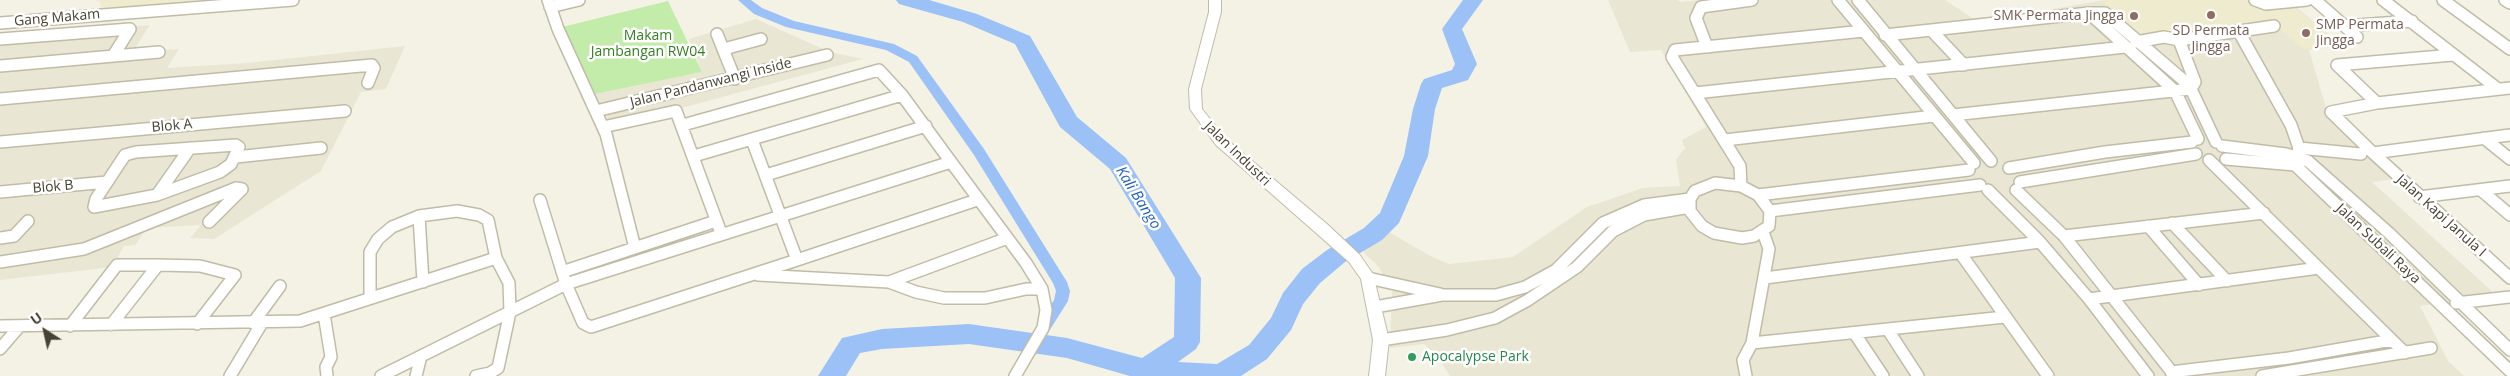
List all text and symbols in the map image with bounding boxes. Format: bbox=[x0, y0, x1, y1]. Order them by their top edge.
street label: Gang Makam bbox=[13, 6, 101, 30]
place label: SMK Permata Jingga bbox=[1994, 8, 2124, 24]
marker: SD Permata Jingga bbox=[2205, 9, 2217, 21]
marker: SMK Permata Jingga bbox=[2128, 10, 2140, 22]
place label: SMP Permata Jingga bbox=[2316, 17, 2404, 49]
place label: SD Permata Jingga bbox=[2173, 23, 2249, 56]
marker: SMP Permata Jingga bbox=[2300, 27, 2312, 39]
park label: Makam Jambangan RW04 bbox=[591, 28, 705, 60]
street label: Jalan Pandanwangi Inside bbox=[628, 55, 794, 111]
street label: Blok A bbox=[151, 116, 193, 136]
street label: Jalan Industri bbox=[1200, 118, 1274, 190]
water label: Kali Bango bbox=[1112, 163, 1164, 233]
street label: Jalan Kapi Janula I bbox=[2393, 171, 2489, 261]
street label: Blok B bbox=[32, 177, 74, 197]
street label: Jalan Subali Raya bbox=[2332, 200, 2424, 288]
north arrow bbox=[20, 306, 70, 356]
text: U bbox=[26, 307, 46, 329]
place label: Apocalypse Park bbox=[1422, 349, 1529, 365]
marker: Apocalypse Park bbox=[1406, 351, 1418, 363]

